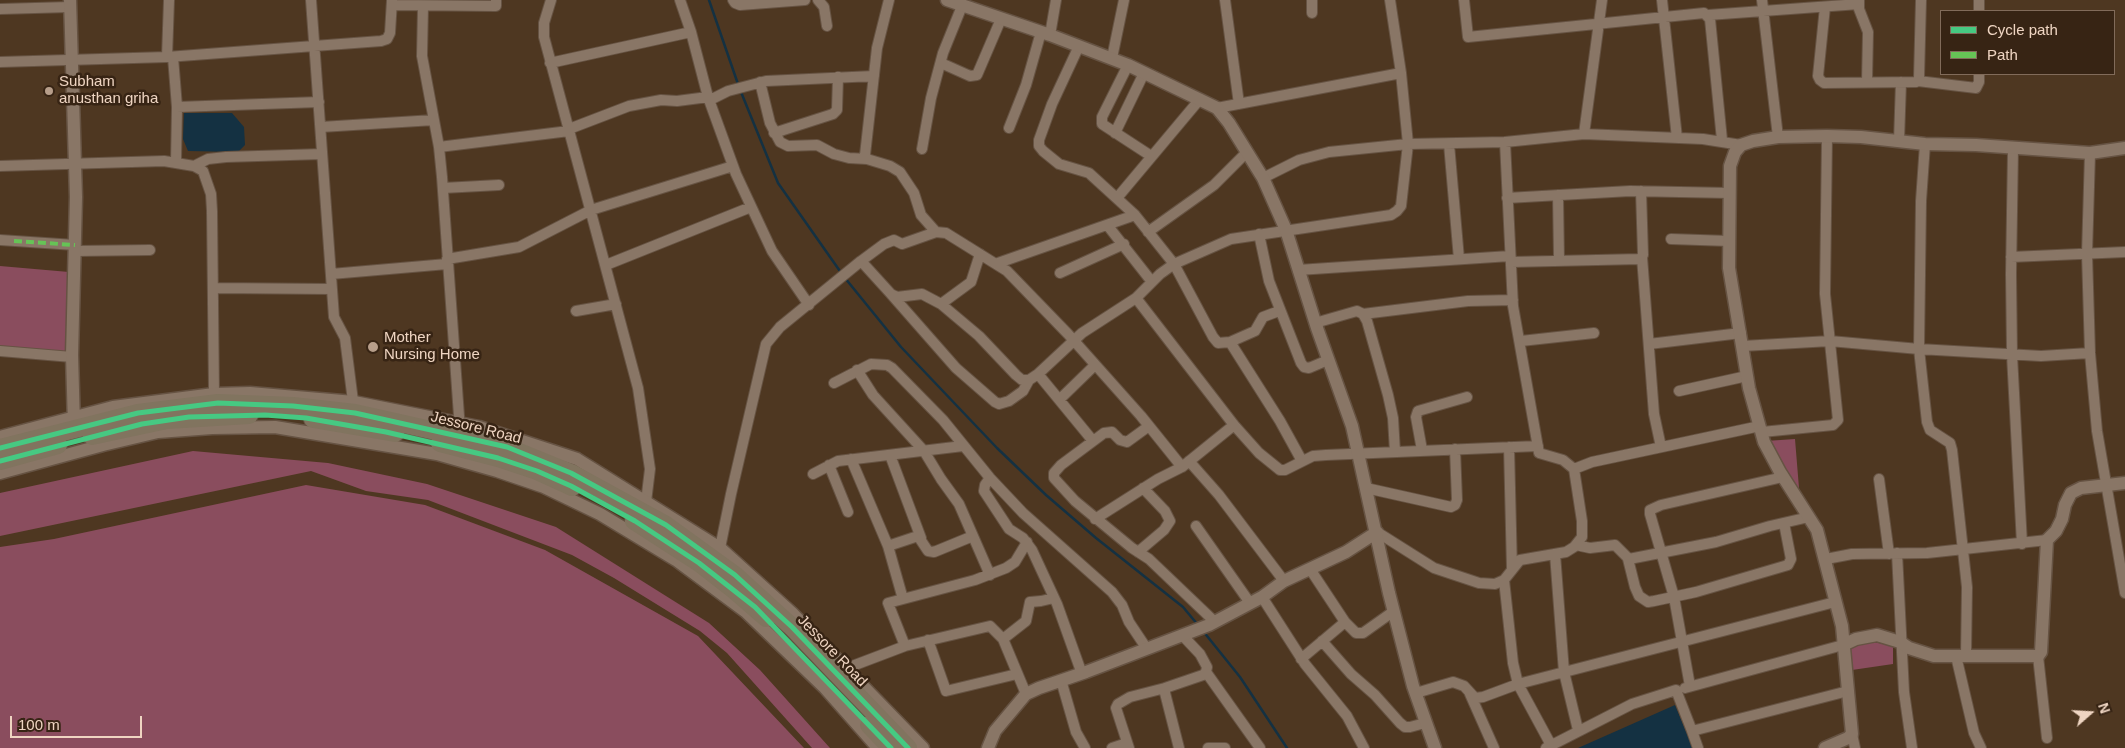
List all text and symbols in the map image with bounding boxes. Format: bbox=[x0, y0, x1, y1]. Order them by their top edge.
legend bbox=[1940, 10, 2115, 75]
text: Cycle path bbox=[1987, 21, 2058, 38]
text: Path bbox=[1987, 46, 2018, 63]
place label: Subham anusthan griha bbox=[59, 73, 158, 108]
marker: Subham anusthan griha bbox=[43, 85, 55, 97]
place label: Mother Nursing Home bbox=[384, 329, 480, 364]
marker: Mother Nursing Home bbox=[366, 340, 380, 354]
street label: Jessore Road bbox=[429, 408, 523, 448]
street label: Jessore Road bbox=[793, 611, 871, 691]
north arrow bbox=[2065, 688, 2115, 738]
text: N bbox=[2095, 701, 2113, 716]
scale bar bbox=[12, 706, 145, 738]
text: 100 m bbox=[18, 716, 60, 733]

